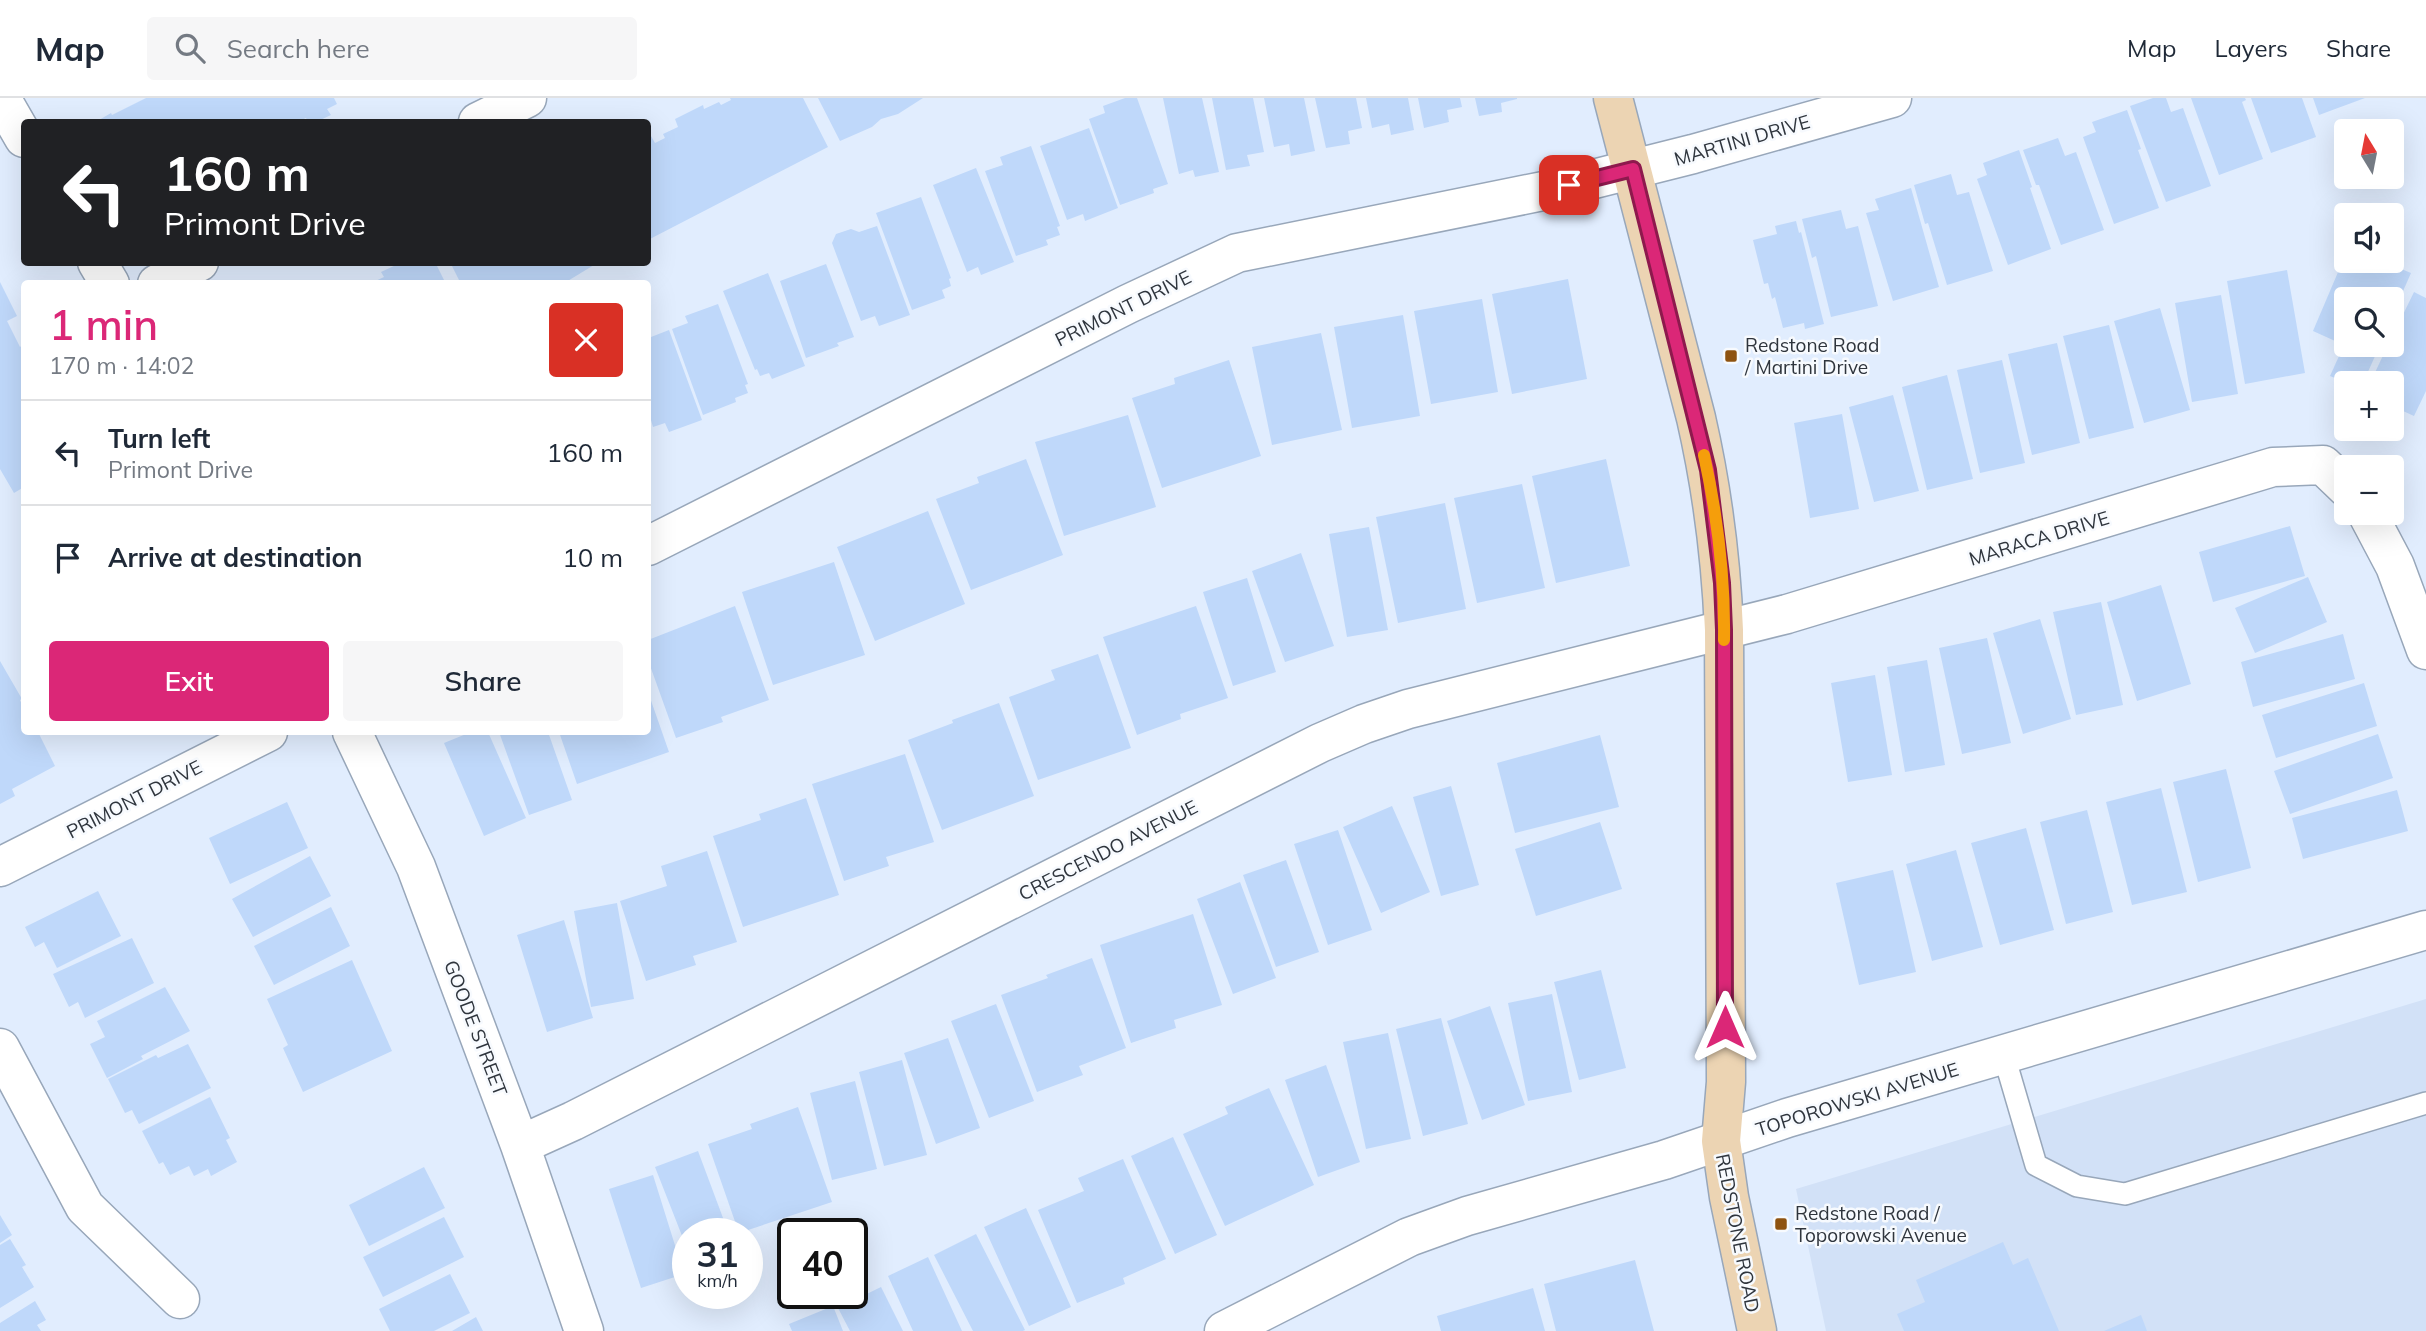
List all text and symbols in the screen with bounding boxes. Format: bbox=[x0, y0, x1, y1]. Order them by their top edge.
search box bbox=[147, 17, 637, 80]
text: Map bbox=[35, 28, 105, 69]
icon: search bbox=[171, 29, 209, 67]
text: Search here bbox=[227, 32, 370, 65]
text: Map bbox=[2127, 33, 2176, 63]
text: Layers bbox=[2214, 33, 2288, 63]
text: Share bbox=[2326, 33, 2391, 63]
street label: MARTINI DRIVE bbox=[1671, 109, 1813, 171]
north arrow bbox=[2334, 119, 2404, 189]
map controls bbox=[2334, 119, 2404, 525]
text: 160 m bbox=[164, 142, 310, 203]
icon: left bbox=[49, 147, 140, 238]
pin bbox=[1539, 155, 1599, 215]
icon: arrive bbox=[1550, 166, 1588, 204]
text: Primont Drive bbox=[164, 203, 366, 243]
button: sound bbox=[2334, 203, 2404, 273]
street label: PRIMONT DRIVE bbox=[1051, 265, 1195, 351]
button: search bbox=[2334, 287, 2404, 357]
text: 1 min bbox=[49, 298, 158, 351]
button: close bbox=[549, 303, 623, 377]
place label: Redstone Road / Martini Drive bbox=[1744, 333, 1879, 379]
marker: Redstone Road / Martini Drive bbox=[1723, 348, 1739, 364]
text: 170 m · 14:02 bbox=[49, 351, 194, 380]
button: + bbox=[2334, 371, 2404, 441]
text: Turn left bbox=[108, 422, 210, 455]
icon: left bbox=[49, 434, 87, 472]
text: 160 m bbox=[547, 436, 623, 469]
text: Primont Drive bbox=[108, 455, 253, 484]
button: − bbox=[2334, 455, 2404, 525]
street label: MARACA DRIVE bbox=[1966, 505, 2112, 571]
icon: arrive bbox=[49, 539, 87, 577]
text: Arrive at destination bbox=[108, 541, 363, 574]
text: 10 m bbox=[562, 541, 623, 574]
button: Exit bbox=[49, 641, 329, 721]
button: Share bbox=[343, 641, 623, 721]
street label: PRIMONT DRIVE bbox=[62, 755, 206, 843]
street label: CRESCENDO AVENUE bbox=[1014, 794, 1202, 906]
street label: GOODE STREET bbox=[439, 957, 513, 1100]
position arrow bbox=[1688, 990, 1762, 1064]
street label: TOPOROWSKI AVENUE bbox=[1753, 1057, 1961, 1141]
street label: REDSTONE ROAD bbox=[1711, 1152, 1765, 1314]
place label: Redstone Road / Toporowski Avenue bbox=[1795, 1201, 1967, 1247]
marker: Redstone Road / Toporowski Avenue bbox=[1773, 1216, 1789, 1232]
speed limit sign: 40 bbox=[777, 1218, 868, 1309]
text: 31 bbox=[696, 1232, 739, 1276]
text: km/h bbox=[697, 1269, 738, 1292]

